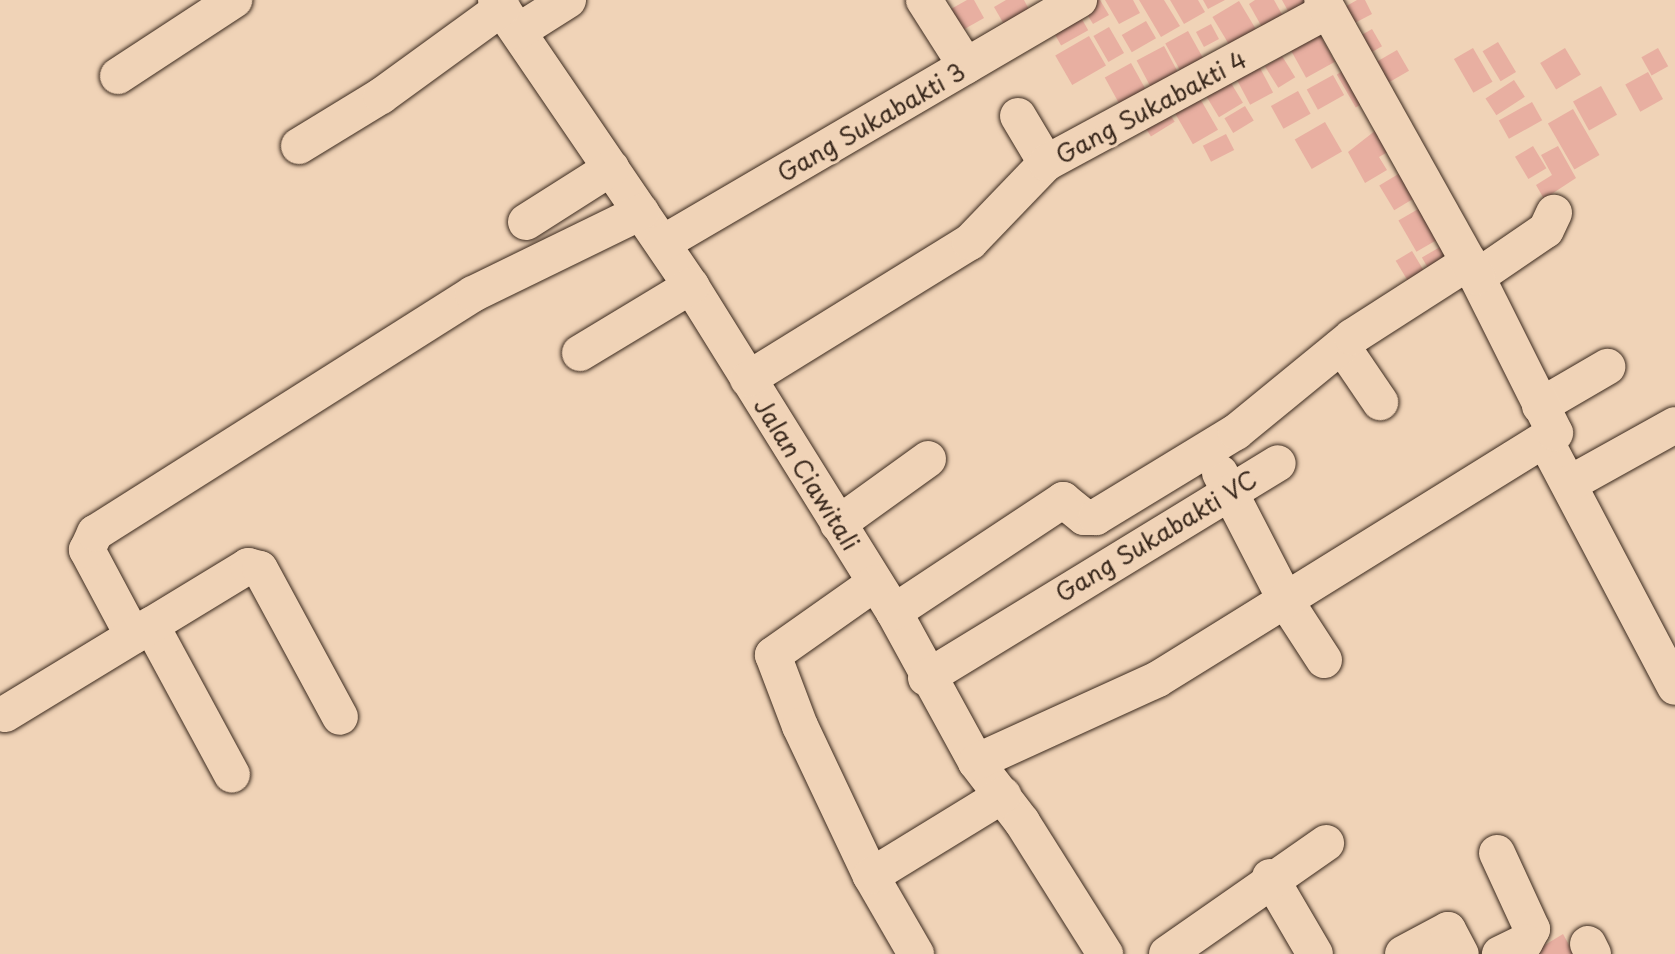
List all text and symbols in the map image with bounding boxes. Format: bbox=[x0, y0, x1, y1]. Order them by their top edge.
street label: Gang Sukabakti 4 bbox=[1050, 44, 1252, 170]
street label: Gang Sukabakti 3 bbox=[771, 56, 971, 188]
street label: Jalan Ciawitali bbox=[748, 392, 866, 556]
street label: Gang Sukabakti VC bbox=[1049, 464, 1263, 608]

